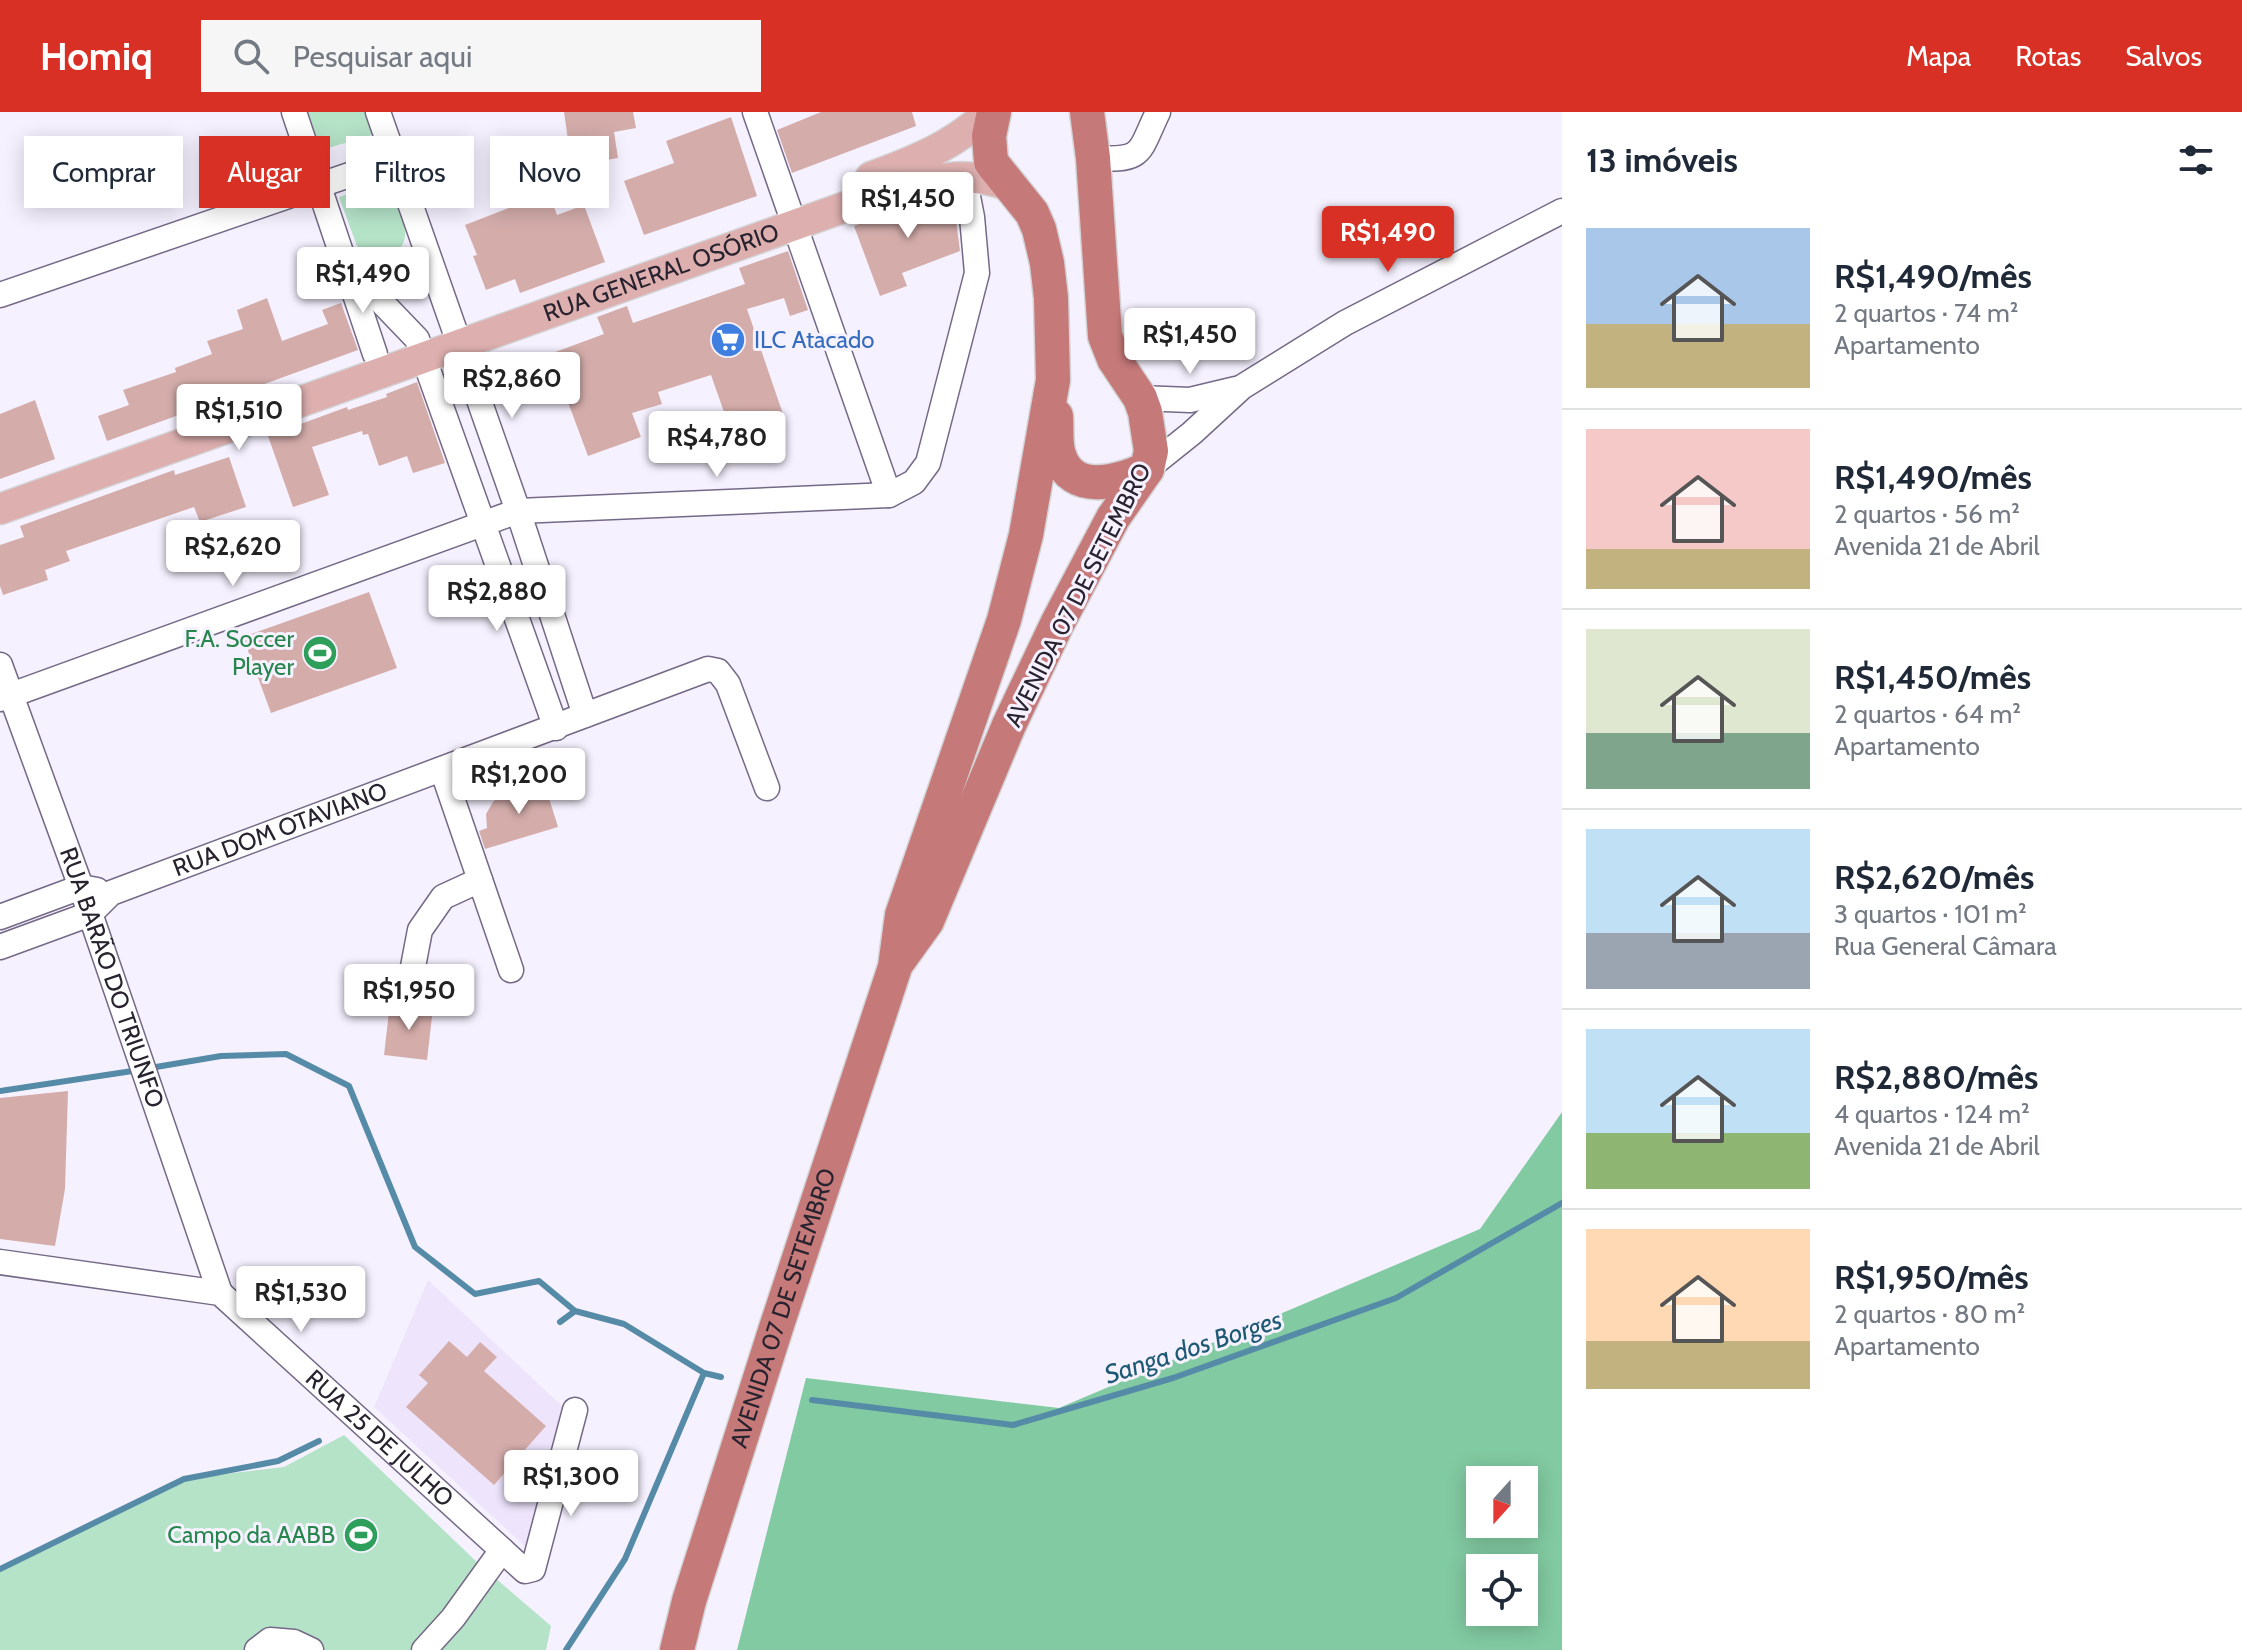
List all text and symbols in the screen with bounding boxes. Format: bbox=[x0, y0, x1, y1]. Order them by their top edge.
search box bbox=[201, 20, 761, 92]
text: Homiq bbox=[40, 33, 153, 80]
icon: search bbox=[229, 34, 273, 78]
text: Pesquisar aqui bbox=[293, 38, 472, 75]
text: Mapa bbox=[1906, 39, 1971, 73]
text: Rotas bbox=[2015, 39, 2081, 73]
text: Salvos bbox=[2125, 39, 2202, 73]
chip: Comprar bbox=[24, 136, 183, 208]
chip: Alugar bbox=[199, 136, 330, 208]
chip: Filtros bbox=[346, 136, 474, 208]
chip: Novo bbox=[490, 136, 609, 208]
icon: filters bbox=[2174, 138, 2218, 182]
text: 13 imóveis bbox=[1586, 139, 1738, 181]
pin: R$1,450 bbox=[834, 172, 982, 240]
text: R$1,450 bbox=[860, 182, 956, 214]
pin: R$1,490 bbox=[1314, 206, 1462, 274]
text: R$1,490 bbox=[1340, 216, 1436, 248]
street label: RUA GENERAL OSÓRIO bbox=[539, 217, 783, 328]
pin: R$1,490 bbox=[289, 247, 437, 315]
text: R$1,490/mês bbox=[1834, 255, 2032, 297]
text: R$1,490 bbox=[315, 257, 411, 289]
icon: home bbox=[1650, 260, 1746, 356]
text: 2 quartos · 74 m² bbox=[1834, 297, 2018, 329]
pin: R$1,450 bbox=[1116, 308, 1264, 376]
text: R$1,450 bbox=[1142, 318, 1238, 350]
supermarket icon: ILC Atacado bbox=[709, 321, 747, 359]
place label: ILC Atacado bbox=[754, 325, 874, 354]
text: Apartamento bbox=[1834, 329, 1980, 361]
pin: R$2,860 bbox=[438, 352, 586, 420]
text: R$2,860 bbox=[462, 362, 562, 394]
pin: R$1,510 bbox=[165, 384, 313, 452]
text: R$1,510 bbox=[195, 394, 283, 426]
pin: R$4,780 bbox=[643, 411, 791, 479]
text: R$4,780 bbox=[667, 421, 767, 453]
text: R$1,490/mês bbox=[1834, 456, 2032, 498]
street label: AVENIDA 07 DE SETEMBRO bbox=[998, 458, 1157, 731]
icon: home bbox=[1650, 461, 1746, 557]
text: 2 quartos · 56 m² bbox=[1834, 498, 2020, 530]
pin: R$2,620 bbox=[159, 520, 307, 588]
text: R$2,620 bbox=[184, 530, 282, 562]
text: Avenida 21 de Abril bbox=[1834, 530, 2040, 562]
pin: R$2,880 bbox=[423, 565, 571, 633]
text: R$2,880 bbox=[447, 575, 547, 607]
place label: F.A. Soccer Player bbox=[184, 624, 294, 681]
sports icon: F.A. Soccer Player bbox=[301, 634, 339, 672]
text: R$1,450/mês bbox=[1834, 656, 2031, 698]
icon: home bbox=[1650, 661, 1746, 757]
text: 2 quartos · 64 m² bbox=[1834, 698, 2021, 730]
text: Apartamento bbox=[1834, 730, 1980, 762]
pin: R$1,200 bbox=[445, 748, 593, 816]
text: R$1,200 bbox=[470, 758, 568, 790]
street label: RUA DOM OTAVIANO bbox=[169, 776, 391, 882]
street label: RUA BARÃO DO TRIUNFO bbox=[54, 843, 170, 1111]
text: R$2,620/mês bbox=[1834, 856, 2034, 898]
icon: home bbox=[1650, 861, 1746, 957]
text: 3 quartos · 101 m² bbox=[1834, 898, 2027, 930]
text: Rua General Câmara bbox=[1834, 930, 2057, 962]
pin: R$1,950 bbox=[335, 964, 483, 1032]
text: R$1,950 bbox=[362, 974, 456, 1006]
text: R$2,880/mês bbox=[1834, 1056, 2038, 1098]
icon: home bbox=[1650, 1061, 1746, 1157]
text: 4 quartos · 124 m² bbox=[1834, 1098, 2030, 1130]
text: Avenida 21 de Abril bbox=[1834, 1130, 2040, 1162]
street label: AVENIDA 07 DE SETEMBRO bbox=[724, 1165, 842, 1451]
text: R$1,950/mês bbox=[1834, 1256, 2029, 1298]
icon: home bbox=[1650, 1261, 1746, 1357]
pin: R$1,530 bbox=[227, 1266, 375, 1334]
text: R$1,530 bbox=[254, 1276, 348, 1308]
text: 2 quartos · 80 m² bbox=[1834, 1298, 2025, 1330]
water label: Sanga dos Borges bbox=[1100, 1303, 1286, 1391]
text: Apartamento bbox=[1834, 1330, 1980, 1362]
street label: RUA 25 DE JULHO bbox=[300, 1363, 460, 1513]
pin: R$1,300 bbox=[497, 1450, 645, 1518]
text: R$1,300 bbox=[522, 1460, 620, 1492]
north arrow bbox=[1466, 1466, 1538, 1538]
map controls bbox=[1466, 1466, 1538, 1626]
sports icon: Campo da AABB bbox=[342, 1516, 380, 1554]
place label: Campo da AABB bbox=[167, 1520, 335, 1549]
button: locate bbox=[1466, 1554, 1538, 1626]

